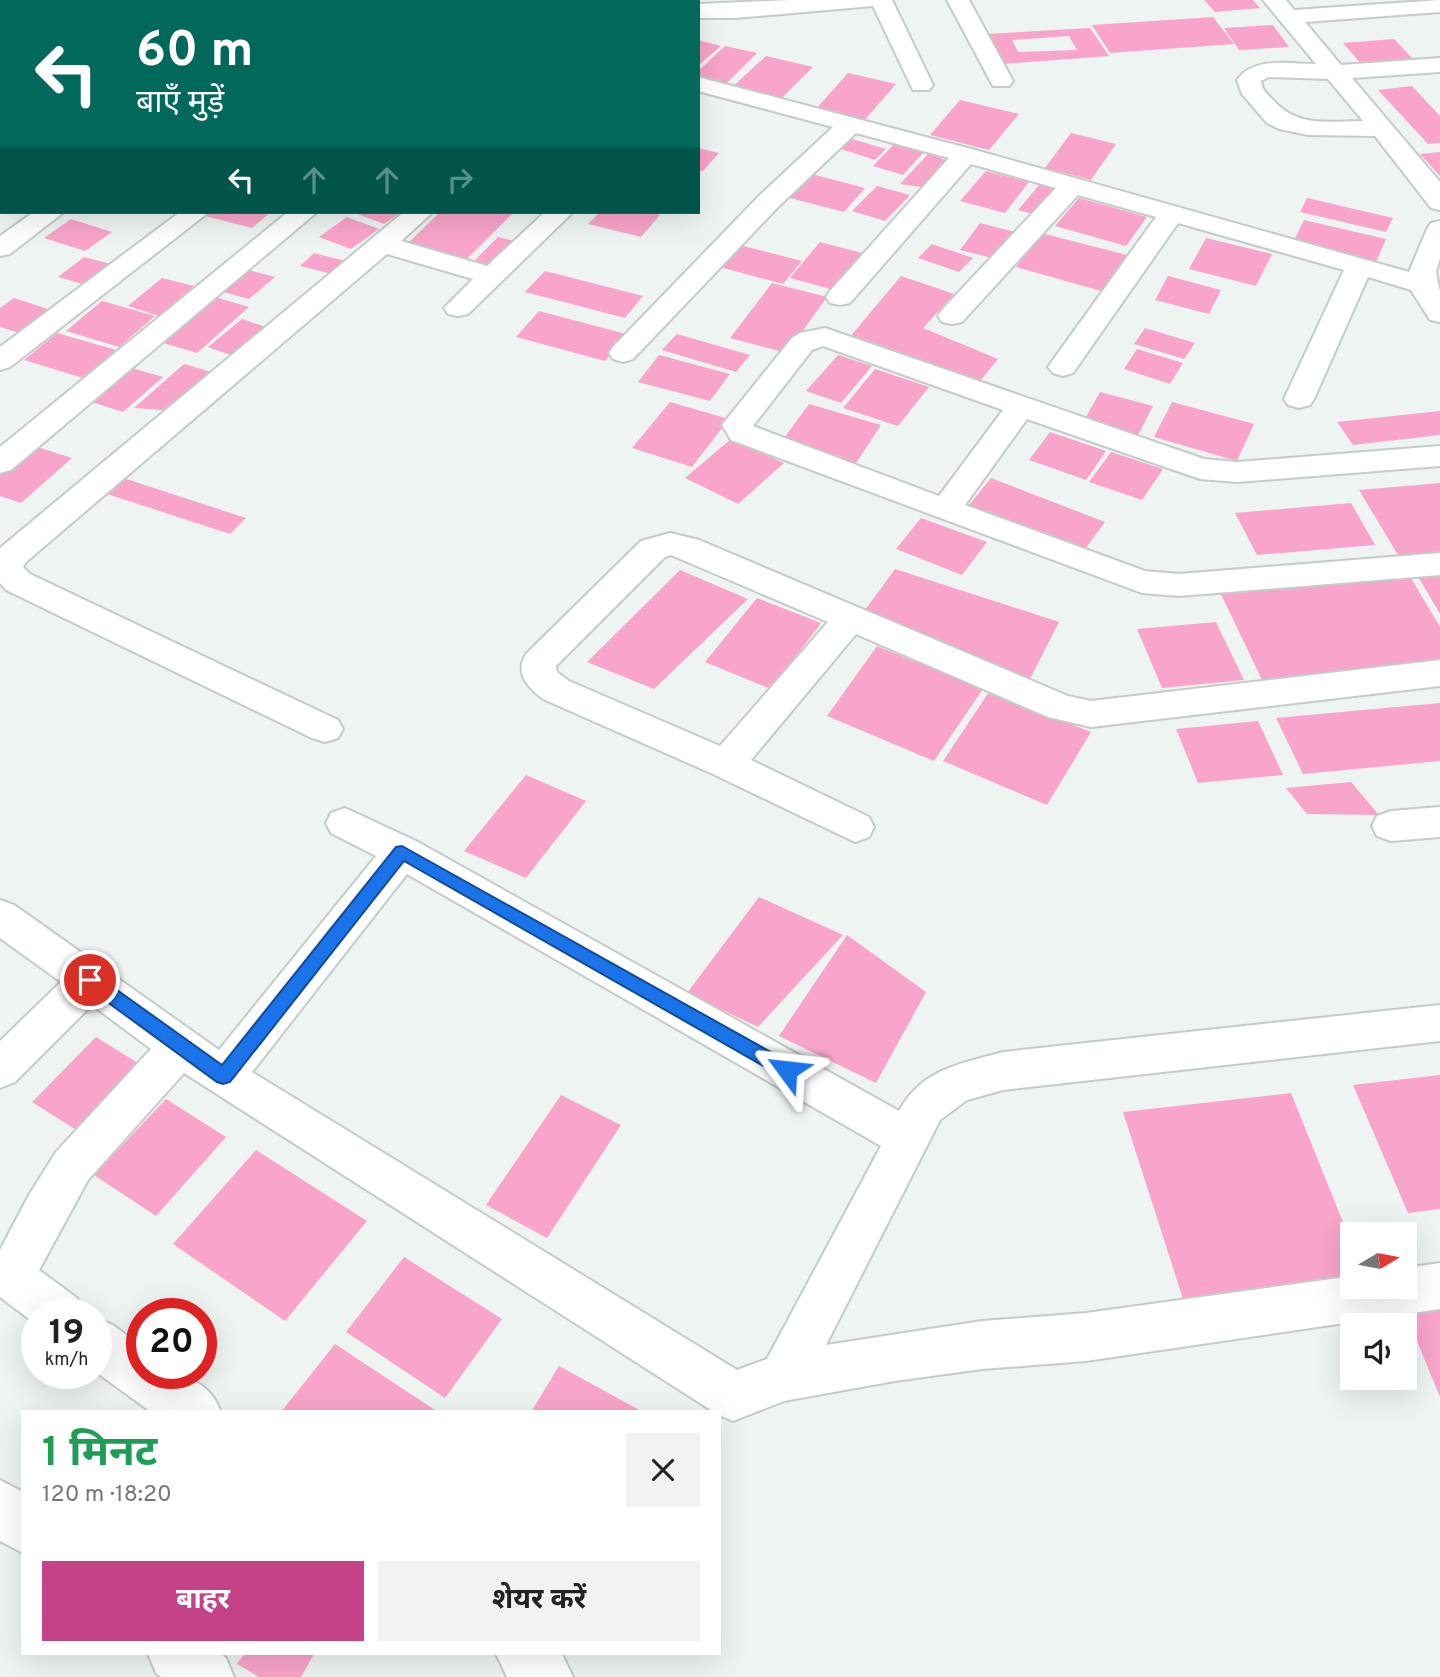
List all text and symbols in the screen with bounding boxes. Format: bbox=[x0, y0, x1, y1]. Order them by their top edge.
text: 60 m bbox=[136, 22, 254, 84]
icon: left bbox=[21, 28, 112, 119]
text: बाएँ मुड़ें bbox=[136, 84, 224, 124]
icon: left bbox=[222, 161, 260, 199]
icon: ahead bbox=[295, 161, 333, 199]
icon: ahead bbox=[368, 161, 406, 199]
icon: right bbox=[441, 161, 479, 199]
pin bbox=[60, 950, 120, 1010]
icon: arrive bbox=[71, 961, 109, 999]
position arrow bbox=[750, 1033, 824, 1107]
north arrow bbox=[1340, 1222, 1418, 1298]
map controls bbox=[1340, 1222, 1417, 1390]
speed limit sign: 20 bbox=[126, 1298, 217, 1389]
text: 19 bbox=[49, 1312, 84, 1356]
button: sound bbox=[1340, 1313, 1417, 1390]
text: km/h bbox=[45, 1349, 88, 1372]
text: 1 मिनट bbox=[42, 1428, 157, 1481]
button: close bbox=[626, 1433, 700, 1507]
text: 120 m · 18:20 bbox=[42, 1481, 172, 1510]
button: बाहर bbox=[42, 1561, 364, 1641]
button: शेयर करें bbox=[378, 1561, 700, 1641]

